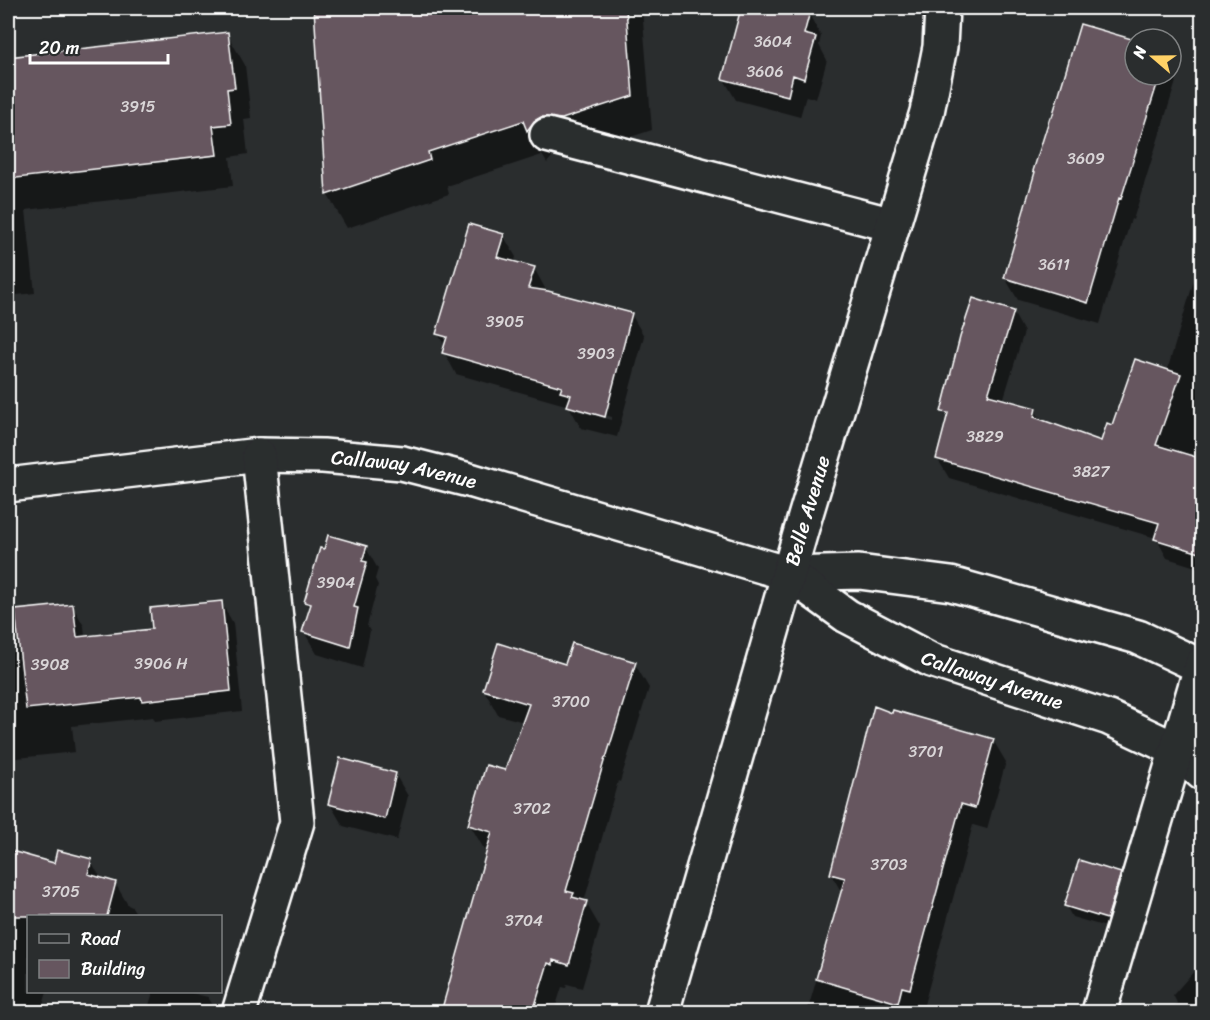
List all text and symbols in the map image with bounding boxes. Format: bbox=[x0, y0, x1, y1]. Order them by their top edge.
scale bar bbox=[30, 27, 168, 65]
house number: 3604 bbox=[754, 27, 792, 56]
north arrow bbox=[1123, 27, 1183, 87]
text: 20 m bbox=[39, 32, 79, 64]
text: N bbox=[1124, 41, 1155, 63]
house number: 3606 bbox=[746, 57, 784, 86]
house number: 3915 bbox=[120, 92, 156, 121]
house number: 3609 bbox=[1067, 144, 1105, 173]
house number: 3611 bbox=[1038, 250, 1070, 279]
house number: 3905 bbox=[486, 307, 524, 336]
house number: 3903 bbox=[577, 339, 615, 368]
house number: 3829 bbox=[966, 422, 1004, 451]
street label: Callaway Avenue bbox=[330, 440, 481, 499]
street label: Belle Avenue bbox=[775, 451, 841, 570]
house number: 3827 bbox=[1073, 457, 1110, 486]
house number: 3904 bbox=[317, 568, 355, 597]
street label: Callaway Avenue bbox=[915, 641, 1068, 720]
house number: 3906 H bbox=[134, 649, 188, 678]
house number: 3908 bbox=[31, 650, 70, 679]
house number: 3700 bbox=[552, 687, 590, 716]
house number: 3701 bbox=[909, 737, 944, 766]
house number: 3702 bbox=[513, 794, 551, 823]
house number: 3703 bbox=[871, 850, 908, 879]
house number: 3705 bbox=[42, 877, 80, 906]
house number: 3704 bbox=[505, 906, 543, 935]
legend bbox=[27, 915, 222, 993]
text: Road bbox=[81, 923, 121, 955]
text: Building bbox=[81, 953, 145, 985]

